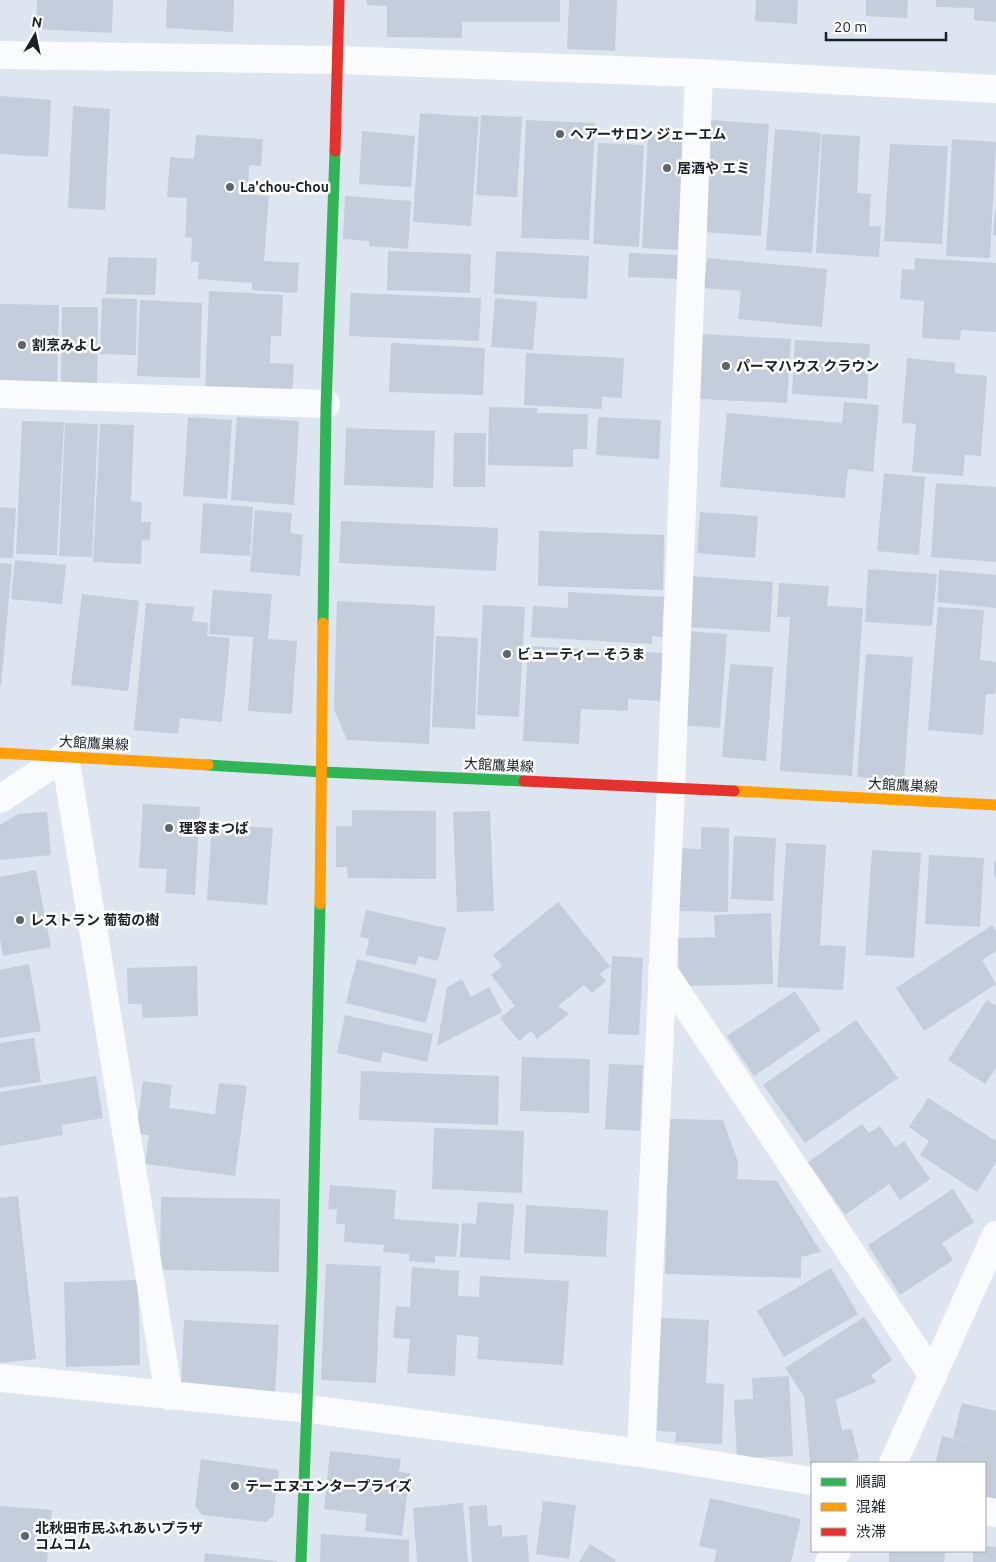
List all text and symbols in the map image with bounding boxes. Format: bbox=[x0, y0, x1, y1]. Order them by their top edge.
north arrow bbox=[10, 10, 60, 60]
scale bar bbox=[826, 10, 946, 42]
text: N bbox=[31, 13, 43, 31]
text: 20 m bbox=[834, 18, 867, 35]
place label: ヘアーサロン ジェーエム bbox=[570, 126, 726, 142]
marker: ヘアーサロン ジェーエム bbox=[554, 128, 566, 140]
place label: 居酒や エミ bbox=[677, 160, 750, 176]
marker: 居酒や エミ bbox=[661, 162, 673, 174]
place label: La'chou-Chou bbox=[240, 179, 329, 195]
marker: La'chou-Chou bbox=[224, 181, 236, 193]
place label: 割烹みよし bbox=[32, 337, 102, 353]
marker: 割烹みよし bbox=[16, 339, 28, 351]
place label: パーマハウス クラウン bbox=[736, 358, 879, 374]
marker: パーマハウス クラウン bbox=[720, 360, 732, 372]
place label: ビューティー そうま bbox=[517, 646, 645, 662]
marker: ビューティー そうま bbox=[501, 648, 513, 660]
street label: 大館鷹巣線 bbox=[59, 733, 129, 753]
street label: 大館鷹巣線 bbox=[464, 755, 534, 775]
street label: 大館鷹巣線 bbox=[868, 775, 938, 795]
place label: 理容まつば bbox=[179, 820, 249, 836]
marker: 理容まつば bbox=[163, 822, 175, 834]
place label: レストラン 葡萄の樹 bbox=[30, 912, 159, 928]
marker: レストラン 葡萄の樹 bbox=[14, 914, 26, 926]
legend bbox=[811, 1462, 986, 1552]
text: 順調 bbox=[856, 1473, 886, 1490]
place label: テーエヌエンタープライズ bbox=[245, 1478, 412, 1494]
marker: テーエヌエンタープライズ bbox=[229, 1480, 241, 1492]
text: 混雑 bbox=[856, 1498, 886, 1515]
place label: 北秋田市民ふれあいプラザ コムコム bbox=[35, 1520, 203, 1552]
text: 渋滞 bbox=[856, 1523, 886, 1540]
marker: 北秋田市民ふれあいプラザ コムコム bbox=[19, 1530, 31, 1542]

